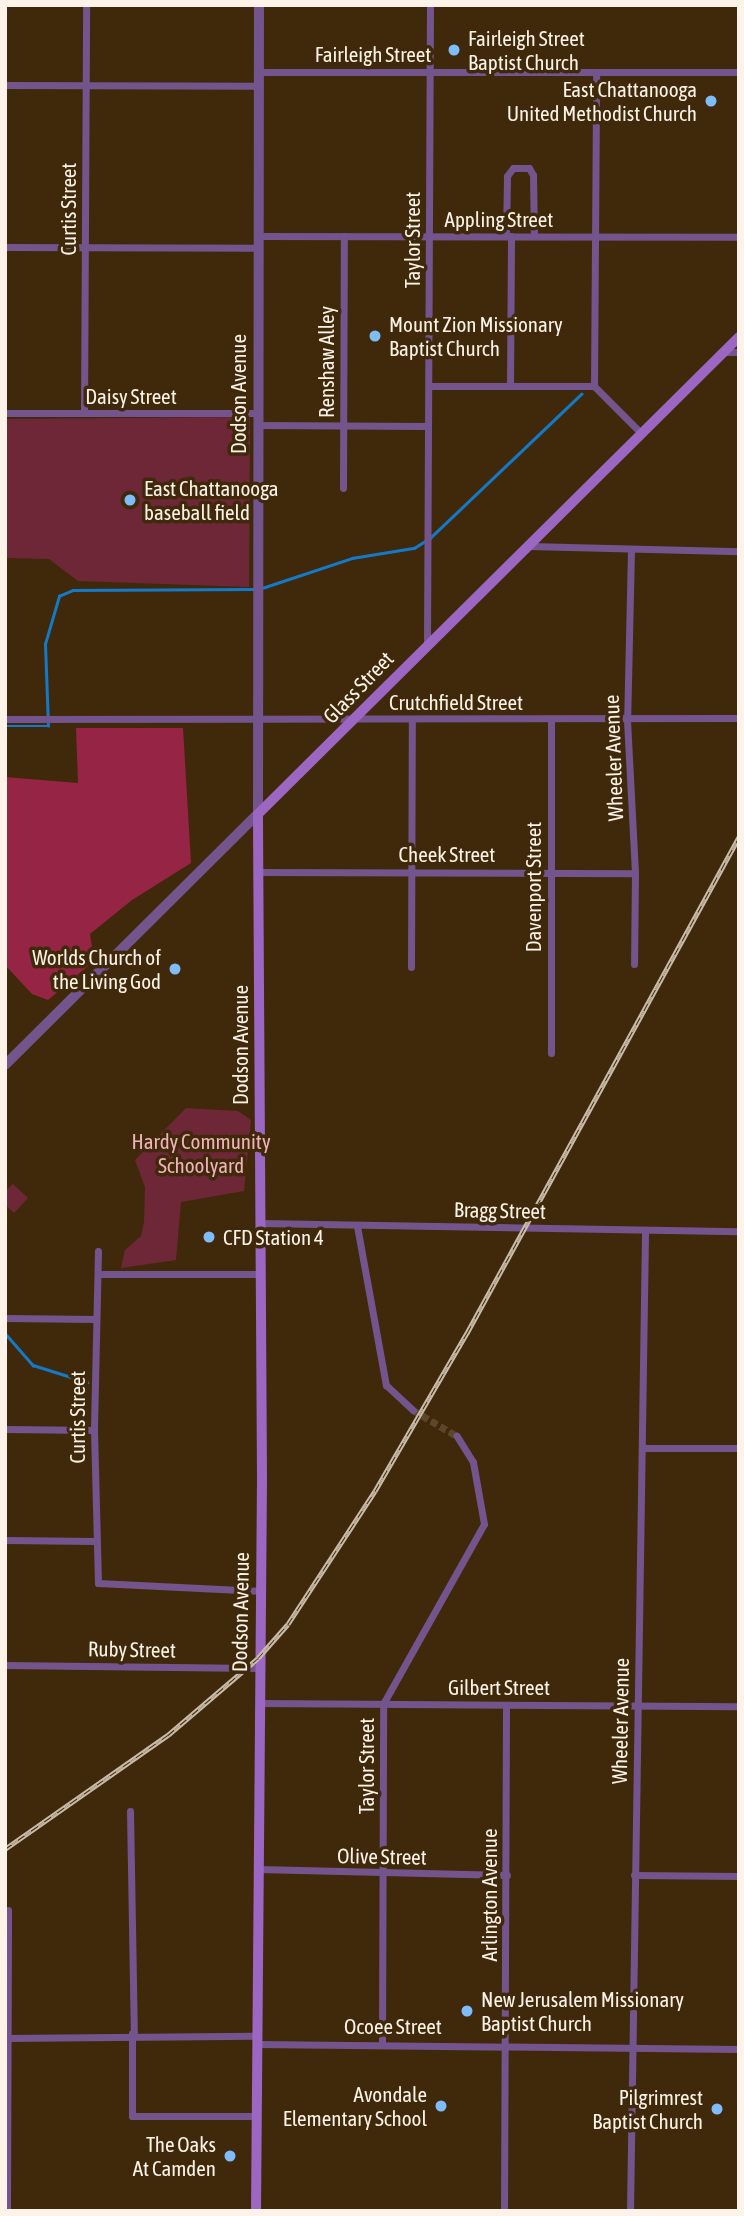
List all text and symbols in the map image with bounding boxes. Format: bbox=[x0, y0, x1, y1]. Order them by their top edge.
place label: Fairleigh Street Baptist Church bbox=[468, 25, 585, 75]
street label: Fairleigh Street bbox=[315, 41, 431, 67]
marker: Fairleigh Street Baptist Church bbox=[446, 42, 462, 58]
place label: East Chattanooga United Methodist Church bbox=[507, 76, 697, 126]
marker: East Chattanooga United Methodist Church bbox=[703, 93, 719, 109]
street label: Curtis Street bbox=[55, 163, 81, 255]
street label: Taylor Street bbox=[399, 192, 425, 288]
street label: Appling Street bbox=[445, 206, 553, 232]
street label: Renshaw Alley bbox=[313, 306, 339, 418]
place label: Mount Zion Missionary Baptist Church bbox=[389, 311, 563, 361]
marker: Mount Zion Missionary Baptist Church bbox=[367, 328, 383, 344]
street label: Dodson Avenue bbox=[225, 334, 251, 454]
street label: Daisy Street bbox=[85, 383, 177, 409]
place label: East Chattanooga baseball field bbox=[144, 475, 279, 525]
marker: East Chattanooga baseball field bbox=[122, 492, 138, 508]
street label: Glass Street bbox=[318, 646, 398, 728]
street label: Crutchfield Street bbox=[389, 689, 523, 715]
street label: Wheeler Avenue bbox=[598, 694, 628, 822]
street label: Davenport Street bbox=[520, 822, 546, 952]
street label: Cheek Street bbox=[399, 841, 495, 867]
place label: Worlds Church of the Living God bbox=[32, 944, 161, 994]
marker: Worlds Church of the Living God bbox=[167, 961, 183, 977]
street label: Dodson Avenue bbox=[227, 985, 253, 1105]
park label: Hardy Community Schoolyard bbox=[131, 1128, 271, 1178]
street label: Bragg Street bbox=[454, 1197, 546, 1223]
place label: CFD Station 4 bbox=[223, 1224, 324, 1250]
marker: CFD Station 4 bbox=[201, 1229, 217, 1245]
street label: Curtis Street bbox=[64, 1371, 90, 1463]
street label: Dodson Avenue bbox=[226, 1552, 254, 1672]
street label: Ruby Street bbox=[88, 1636, 176, 1662]
street label: Wheeler Avenue bbox=[606, 1658, 634, 1784]
street label: Gilbert Street bbox=[448, 1674, 550, 1700]
street label: Taylor Street bbox=[353, 1718, 379, 1814]
street label: Arlington Avenue bbox=[476, 1829, 502, 1961]
street label: Olive Street bbox=[337, 1843, 427, 1869]
place label: New Jerusalem Missionary Baptist Church bbox=[481, 1986, 684, 2036]
marker: New Jerusalem Missionary Baptist Church bbox=[459, 2003, 475, 2019]
street label: Ocoee Street bbox=[344, 2013, 442, 2039]
place label: Avondale Elementary School bbox=[283, 2081, 427, 2131]
place label: Pilgrimrest Baptist Church bbox=[592, 2084, 703, 2134]
marker: Avondale Elementary School bbox=[433, 2098, 449, 2114]
marker: Pilgrimrest Baptist Church bbox=[709, 2101, 725, 2117]
place label: The Oaks At Camden bbox=[133, 2131, 216, 2181]
marker: The Oaks At Camden bbox=[222, 2148, 238, 2164]

